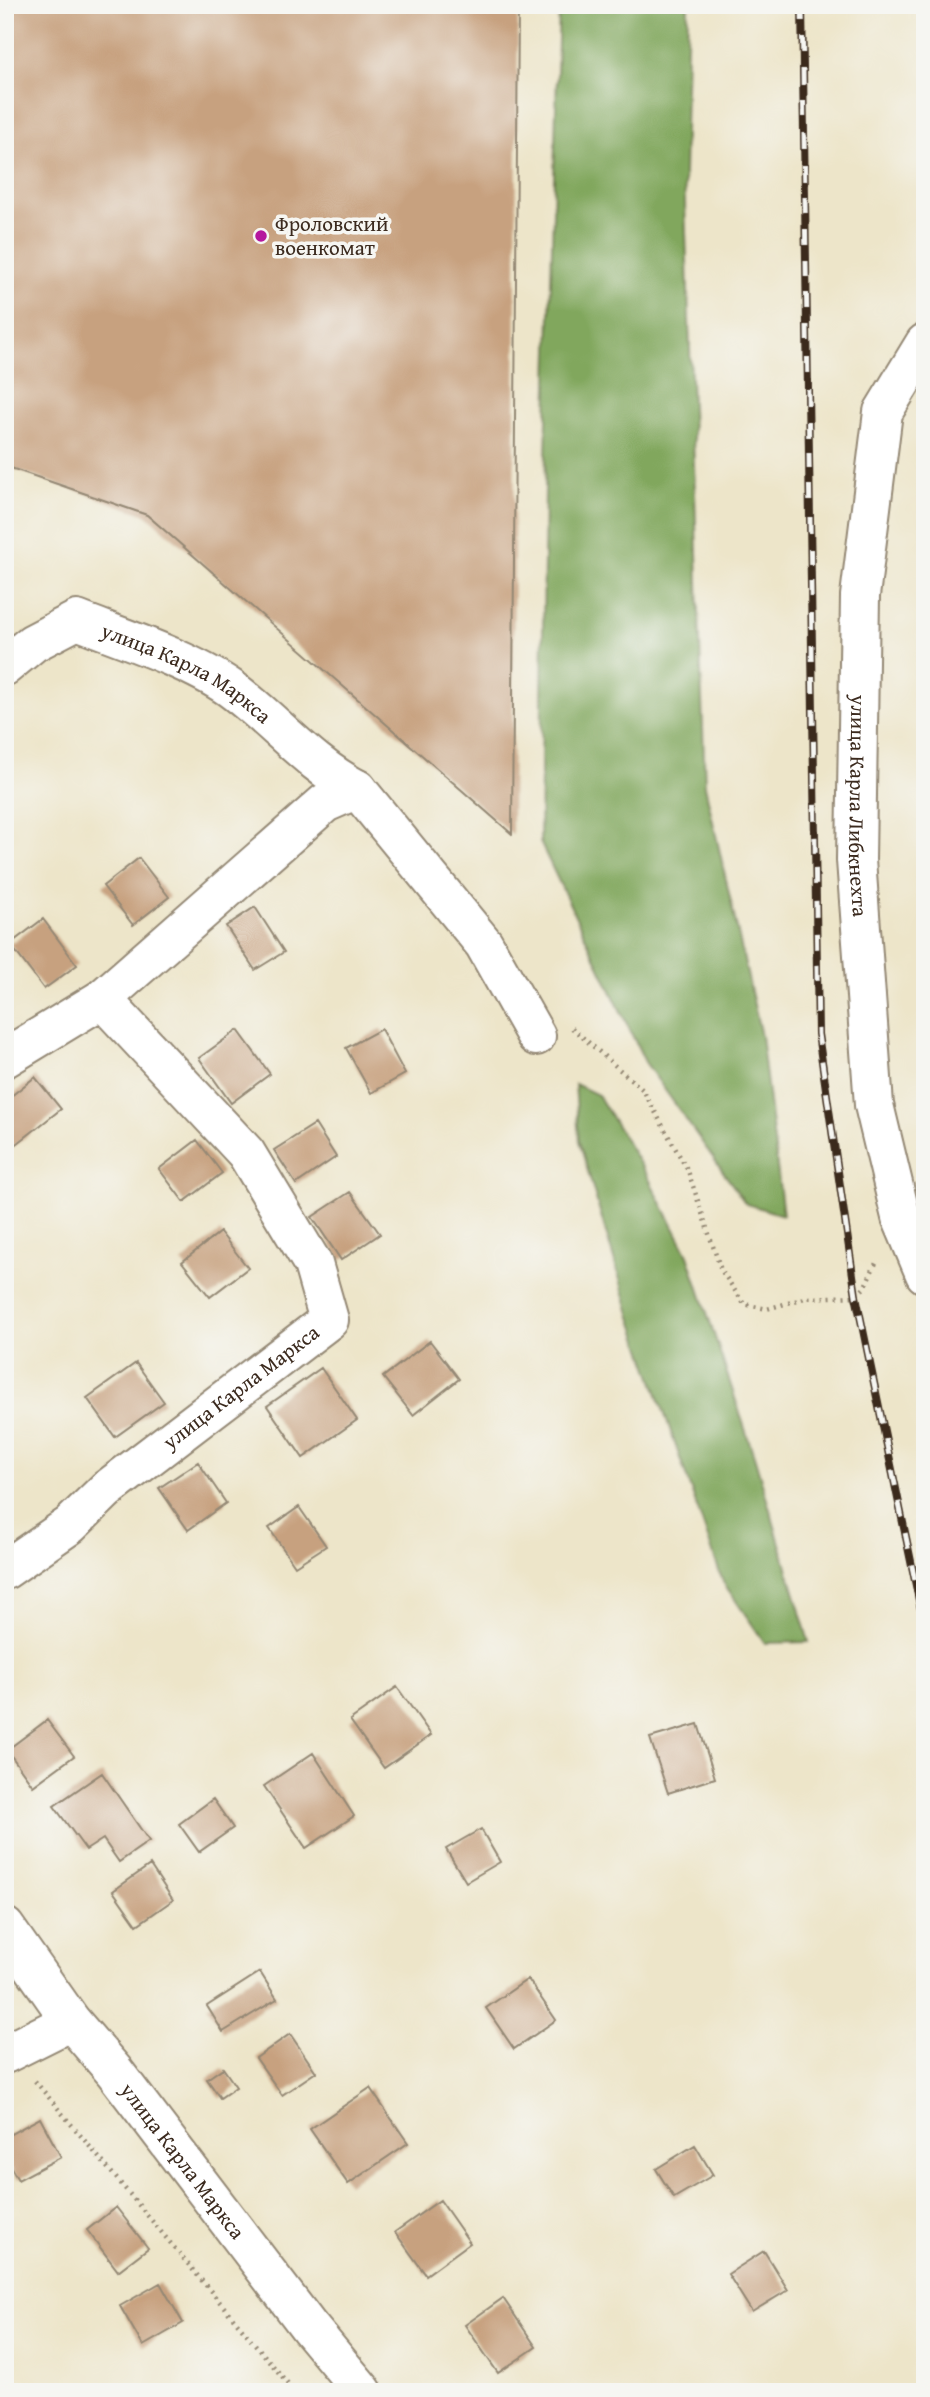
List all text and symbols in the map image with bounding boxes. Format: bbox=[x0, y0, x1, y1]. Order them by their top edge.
place label: Фроловский военкомат bbox=[275, 208, 389, 263]
marker: Фроловский военкомат bbox=[253, 228, 269, 244]
street label: улица Карла Маркса bbox=[96, 614, 279, 731]
street label: улица Карла Либкнехта bbox=[841, 693, 876, 918]
street label: улица Карла Маркса bbox=[155, 1317, 326, 1457]
street label: улица Карла Маркса bbox=[113, 2075, 253, 2246]

